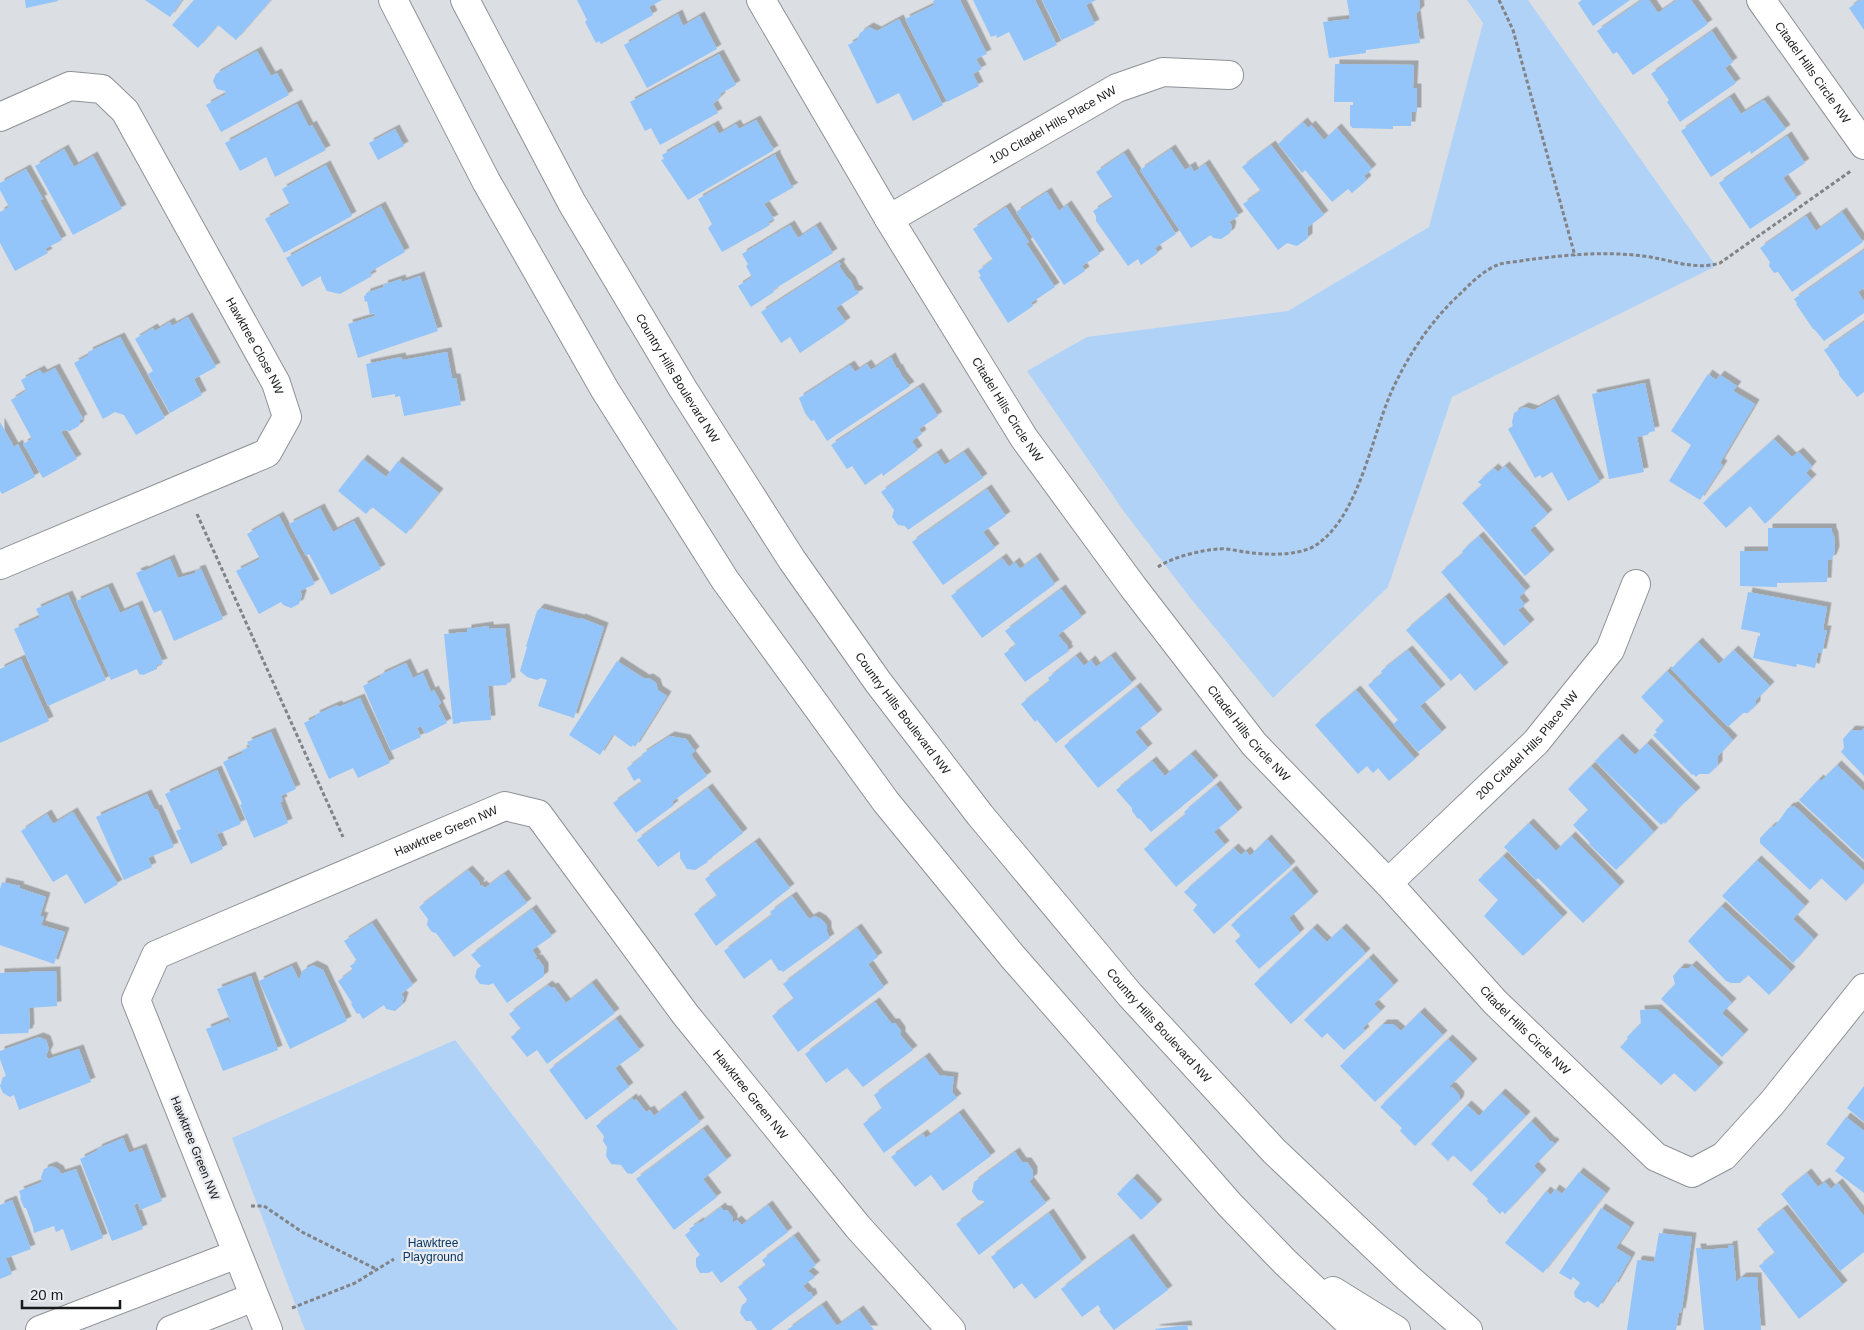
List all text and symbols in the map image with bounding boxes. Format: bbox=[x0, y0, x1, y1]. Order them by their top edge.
street label: Citadel Hills Circle NW bbox=[1772, 19, 1854, 126]
street label: 100 Citadel Hills Place NW bbox=[987, 83, 1119, 167]
street label: Hawktree Close NW bbox=[223, 295, 286, 397]
street label: Country Hills Boulevard NW bbox=[633, 311, 723, 446]
street label: Citadel Hills Circle NW bbox=[969, 355, 1046, 465]
street label: Country Hills Boulevard NW bbox=[852, 650, 954, 778]
street label: Citadel Hills Circle NW bbox=[1204, 683, 1293, 784]
street label: 200 Citadel Hills Place NW bbox=[1473, 688, 1582, 802]
street label: Hawktree Green NW bbox=[392, 803, 500, 859]
street label: Country Hills Boulevard NW bbox=[1104, 966, 1215, 1086]
street label: Citadel Hills Circle NW bbox=[1477, 983, 1574, 1078]
street label: Hawktree Green NW bbox=[710, 1047, 791, 1142]
street label: Hawktree Green NW bbox=[168, 1094, 222, 1203]
park label: Hawktree Playground bbox=[403, 1236, 463, 1264]
scale bar bbox=[22, 1278, 120, 1310]
text: 20 m bbox=[30, 1286, 63, 1303]

